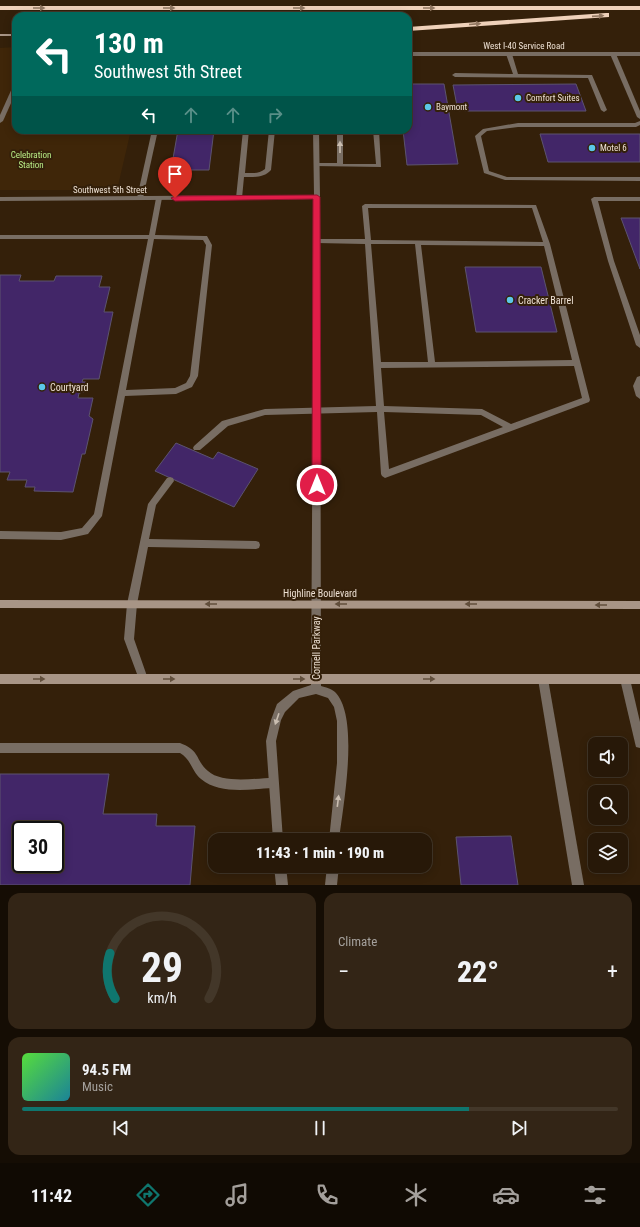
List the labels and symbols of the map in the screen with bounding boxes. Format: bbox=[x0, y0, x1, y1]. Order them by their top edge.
one-way arrow bbox=[33, 5, 46, 11]
one-way arrow bbox=[163, 5, 176, 11]
one-way arrow bbox=[293, 5, 306, 11]
one-way arrow bbox=[423, 5, 436, 11]
one-way arrow bbox=[592, 12, 604, 19]
one-way arrow bbox=[469, 20, 481, 27]
street label: West I-40 Service Road bbox=[483, 41, 565, 51]
marker: Comfort Suites bbox=[513, 93, 523, 103]
place label: Comfort Suites bbox=[526, 93, 580, 103]
marker: Baymont bbox=[423, 102, 433, 112]
place label: Baymont bbox=[436, 102, 468, 112]
one-way arrow bbox=[337, 140, 343, 153]
marker: Motel 6 bbox=[587, 143, 597, 153]
place label: Motel 6 bbox=[600, 143, 627, 153]
park label: Celebration Station bbox=[11, 150, 51, 170]
pin bbox=[158, 157, 192, 198]
street label: Southwest 5th Street bbox=[73, 185, 147, 195]
marker: Cracker Barrel bbox=[505, 295, 515, 305]
place label: Cracker Barrel bbox=[518, 295, 574, 306]
marker: Courtyard bbox=[37, 382, 47, 392]
place label: Courtyard bbox=[50, 382, 89, 393]
position arrow bbox=[296, 464, 338, 506]
street label: Highline Boulevard bbox=[283, 588, 357, 599]
one-way arrow bbox=[204, 601, 217, 607]
one-way arrow bbox=[334, 601, 347, 607]
one-way arrow bbox=[465, 601, 477, 608]
one-way arrow bbox=[594, 602, 607, 608]
street label: Cornell Parkway bbox=[311, 616, 322, 680]
one-way arrow bbox=[33, 676, 46, 682]
one-way arrow bbox=[163, 676, 176, 682]
one-way arrow bbox=[293, 676, 306, 682]
one-way arrow bbox=[423, 676, 436, 682]
one-way arrow bbox=[273, 713, 279, 725]
one-way arrow bbox=[334, 795, 341, 807]
speed limit sign: 30 bbox=[12, 821, 64, 873]

